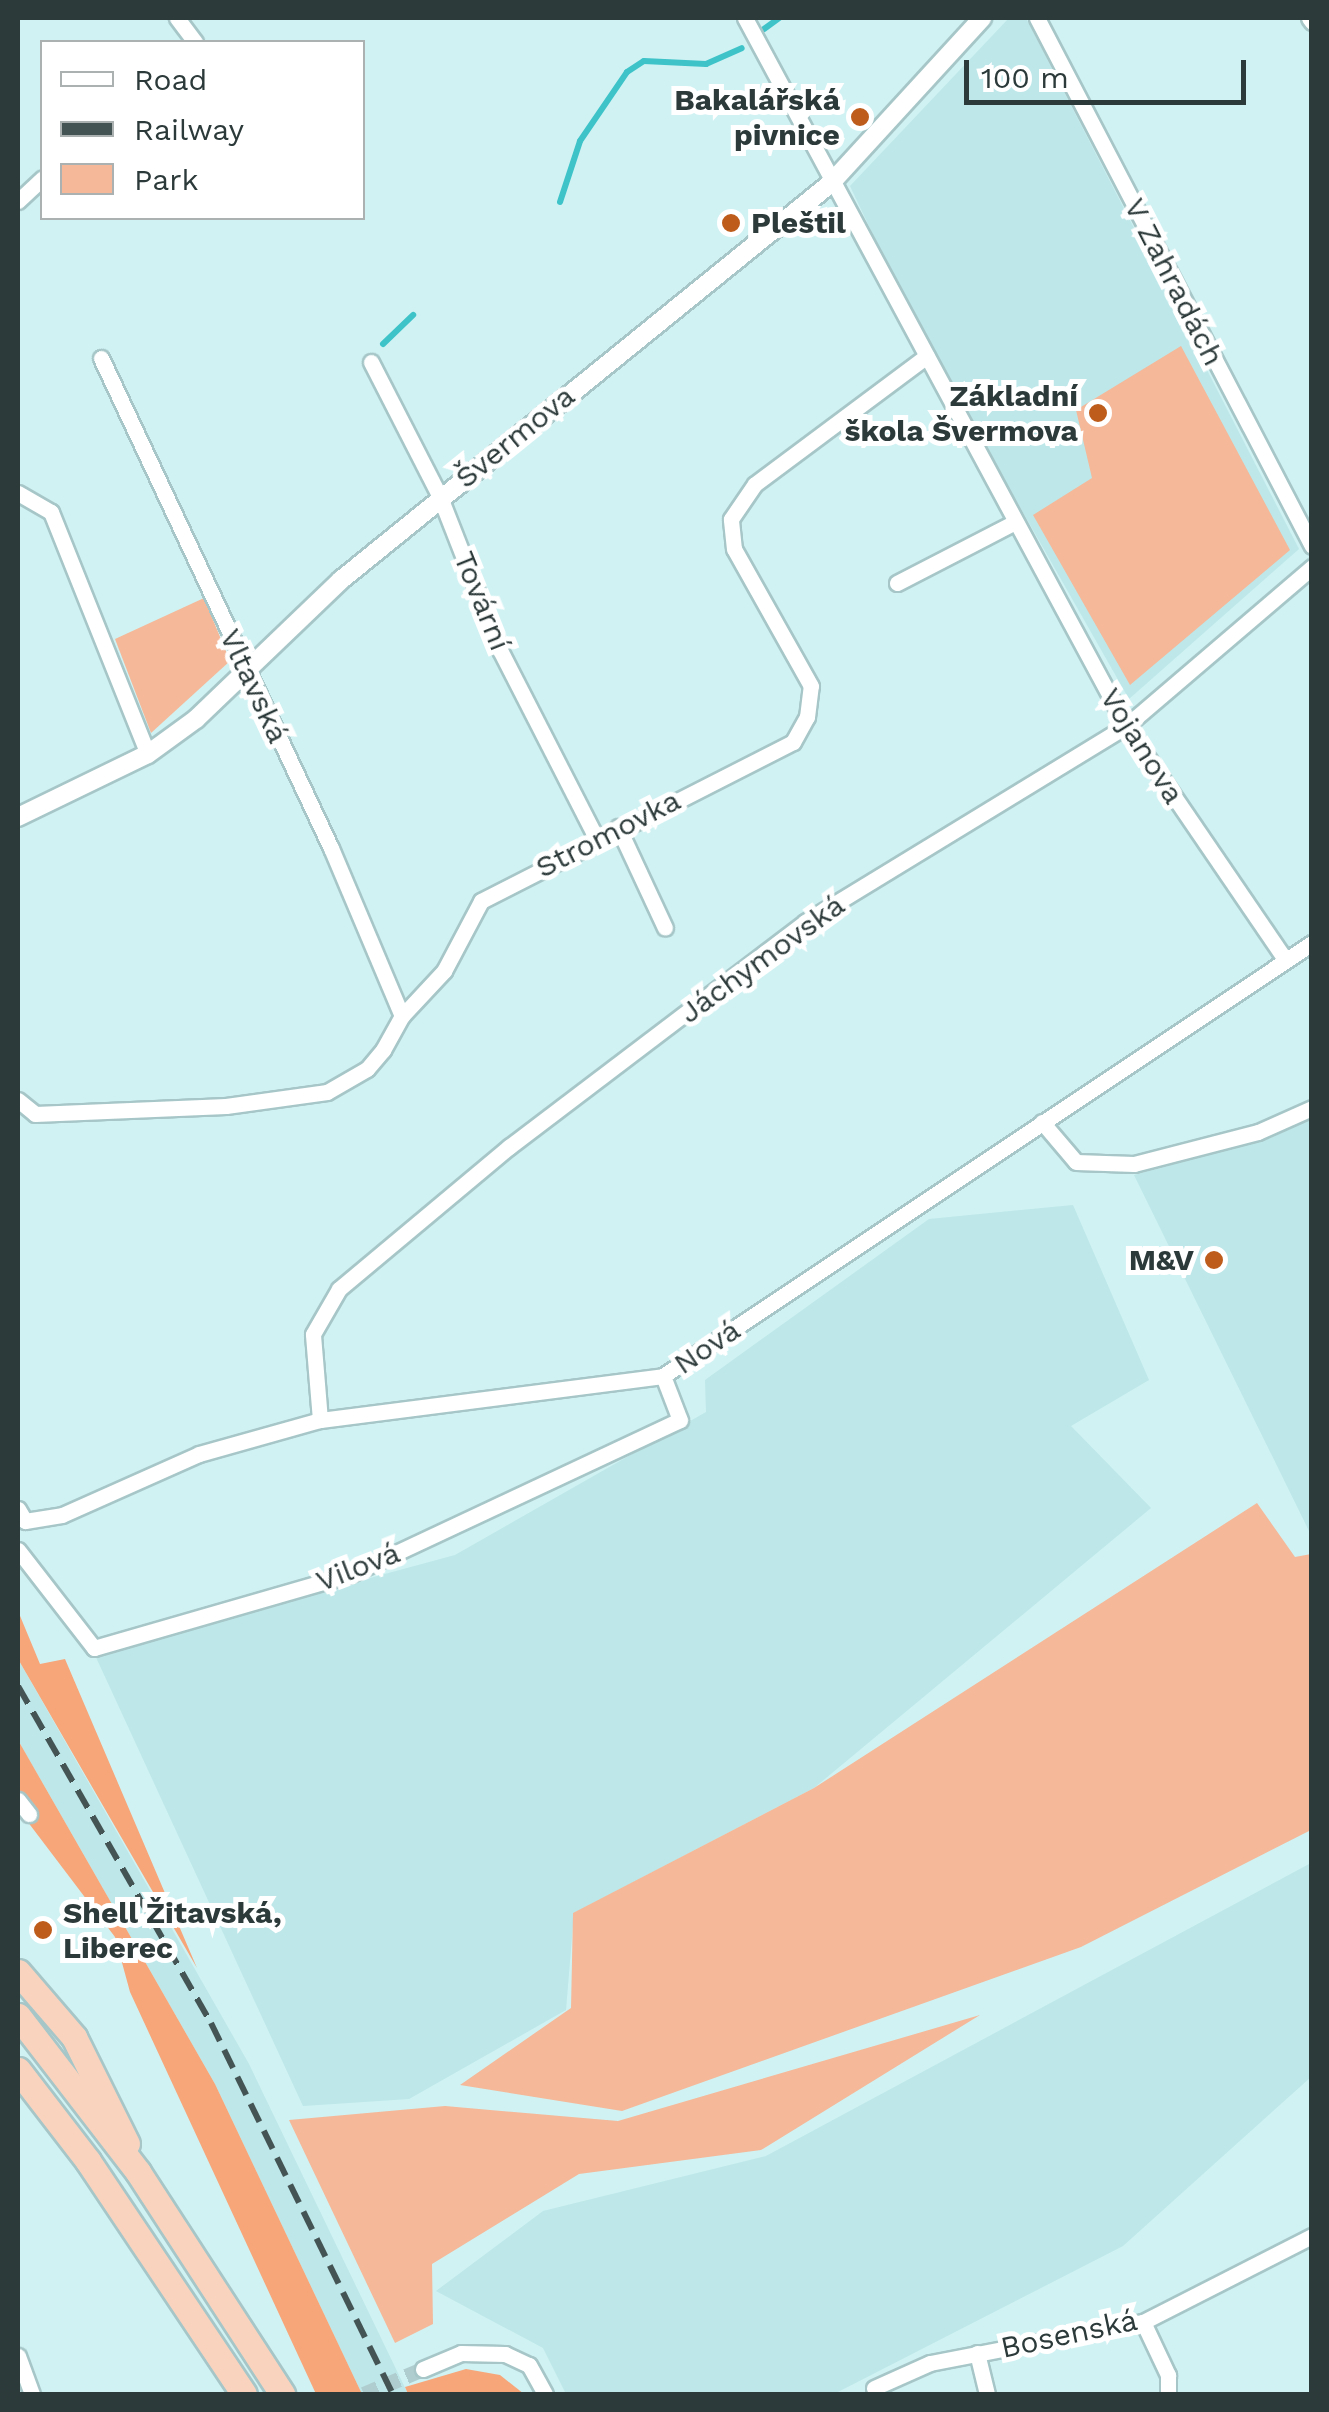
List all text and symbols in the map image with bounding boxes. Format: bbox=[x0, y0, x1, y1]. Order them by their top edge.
legend bbox=[40, 40, 365, 220]
scale bar bbox=[969, 40, 1252, 102]
text: 100 m bbox=[981, 60, 1069, 95]
text: Road bbox=[134, 62, 207, 97]
place label: Bakalářská pivnice bbox=[674, 82, 840, 152]
marker: Bakalářská pivnice bbox=[849, 106, 871, 128]
text: Railway bbox=[134, 112, 244, 147]
text: Park bbox=[134, 162, 199, 197]
street label: V Zahradách bbox=[1116, 192, 1232, 372]
place label: Pleštil bbox=[751, 205, 846, 241]
marker: Pleštil bbox=[720, 212, 742, 234]
street label: Švermova bbox=[448, 378, 582, 496]
place label: Základní škola Švermova bbox=[844, 378, 1078, 448]
marker: Základní škola Švermova bbox=[1087, 402, 1109, 424]
street label: Tovární bbox=[446, 546, 518, 656]
street label: Vltavská bbox=[212, 623, 296, 749]
street label: Vojanova bbox=[1092, 681, 1192, 811]
street label: Stromovka bbox=[530, 782, 686, 886]
street label: Jáchymovská bbox=[672, 887, 852, 1031]
place label: M&V bbox=[1129, 1242, 1194, 1278]
marker: M&V bbox=[1203, 1249, 1225, 1271]
street label: Nová bbox=[667, 1312, 747, 1382]
street label: Vilová bbox=[311, 1535, 405, 1599]
place label: Shell Žitavská, Liberec bbox=[63, 1895, 282, 1966]
marker: Shell Žitavská, Liberec bbox=[32, 1919, 54, 1941]
street label: Bosenská bbox=[997, 2302, 1141, 2366]

